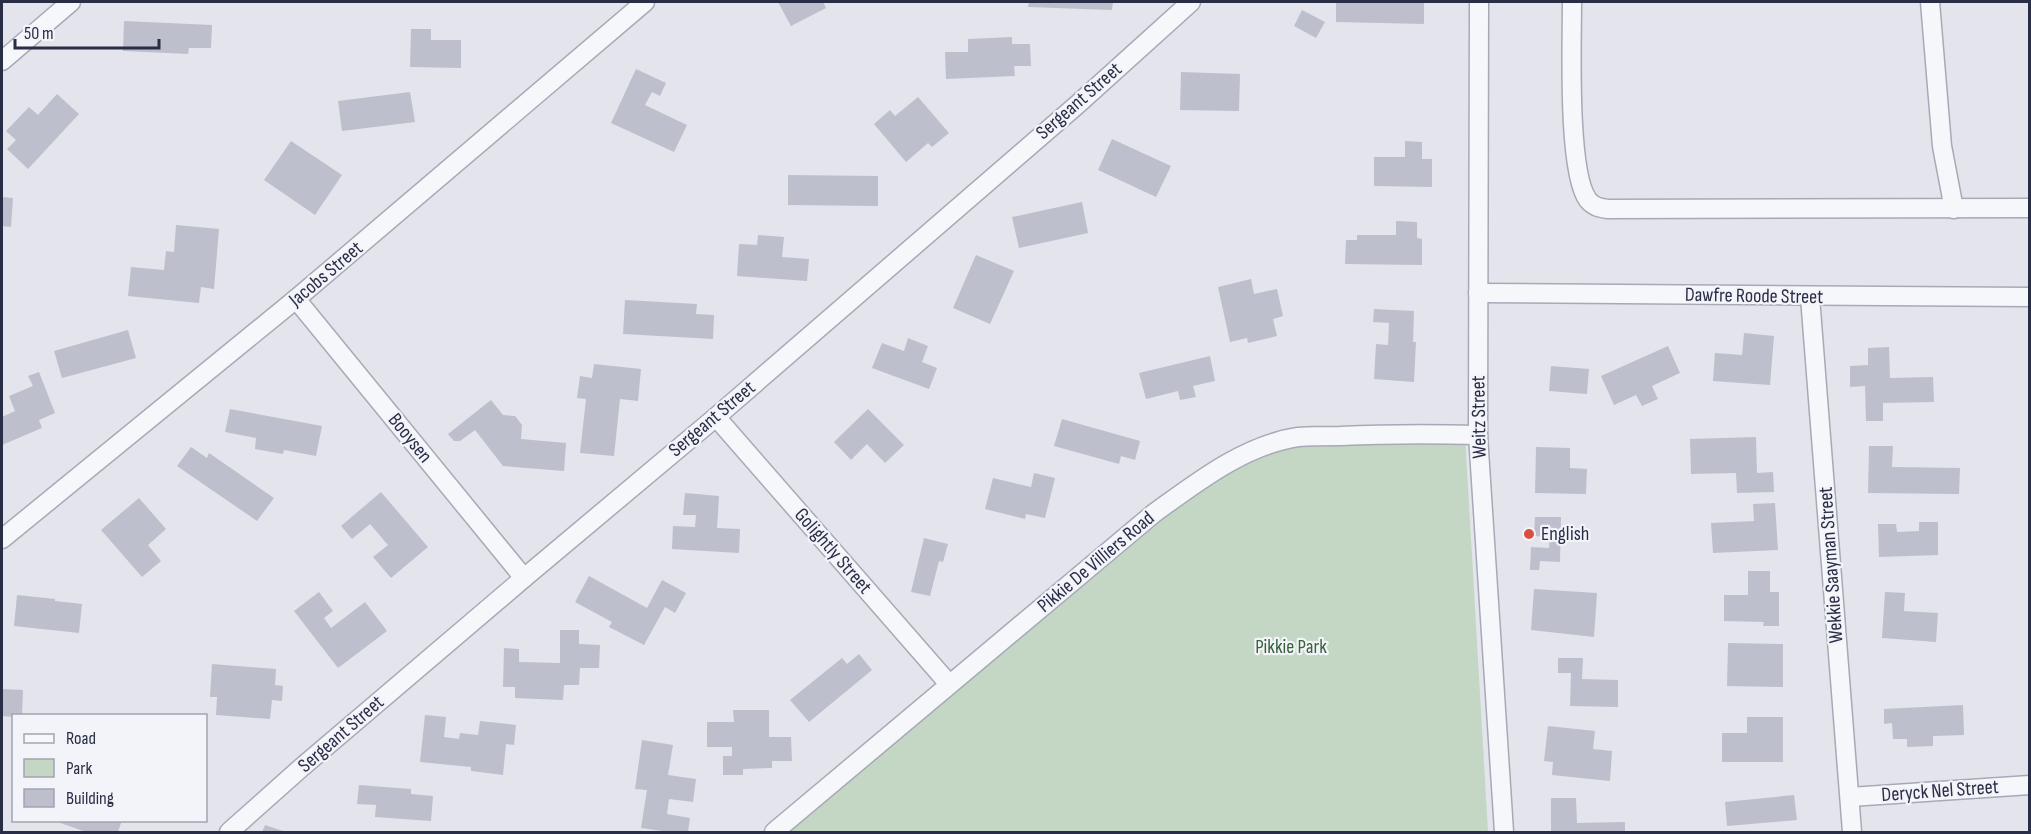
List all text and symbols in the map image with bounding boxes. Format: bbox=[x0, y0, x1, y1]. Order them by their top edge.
scale bar bbox=[15, 12, 159, 50]
text: 50 m bbox=[24, 23, 54, 44]
street label: Sergeant Street bbox=[1031, 57, 1127, 145]
street label: Jacobs Street bbox=[283, 236, 368, 312]
street label: Dawfre Roode Street bbox=[1685, 283, 1823, 309]
street label: Weitz Street bbox=[1466, 375, 1492, 459]
street label: Sergeant Street bbox=[664, 376, 760, 462]
street label: Booysen bbox=[383, 408, 437, 468]
street label: Wekkie Saayman Street bbox=[1814, 486, 1848, 644]
street label: Golightly Street bbox=[789, 503, 877, 599]
street label: Pikkie De Villiers Road bbox=[1033, 506, 1159, 618]
place label: English bbox=[1541, 522, 1589, 546]
marker: English bbox=[1522, 527, 1536, 541]
park label: Pikkie Park bbox=[1255, 635, 1327, 659]
street label: Sergeant Street bbox=[293, 690, 389, 778]
legend bbox=[12, 714, 207, 822]
text: Road bbox=[66, 728, 96, 749]
text: Park bbox=[66, 758, 92, 779]
street label: Deryck Nel Street bbox=[1881, 775, 1999, 807]
text: Building bbox=[66, 788, 114, 809]

